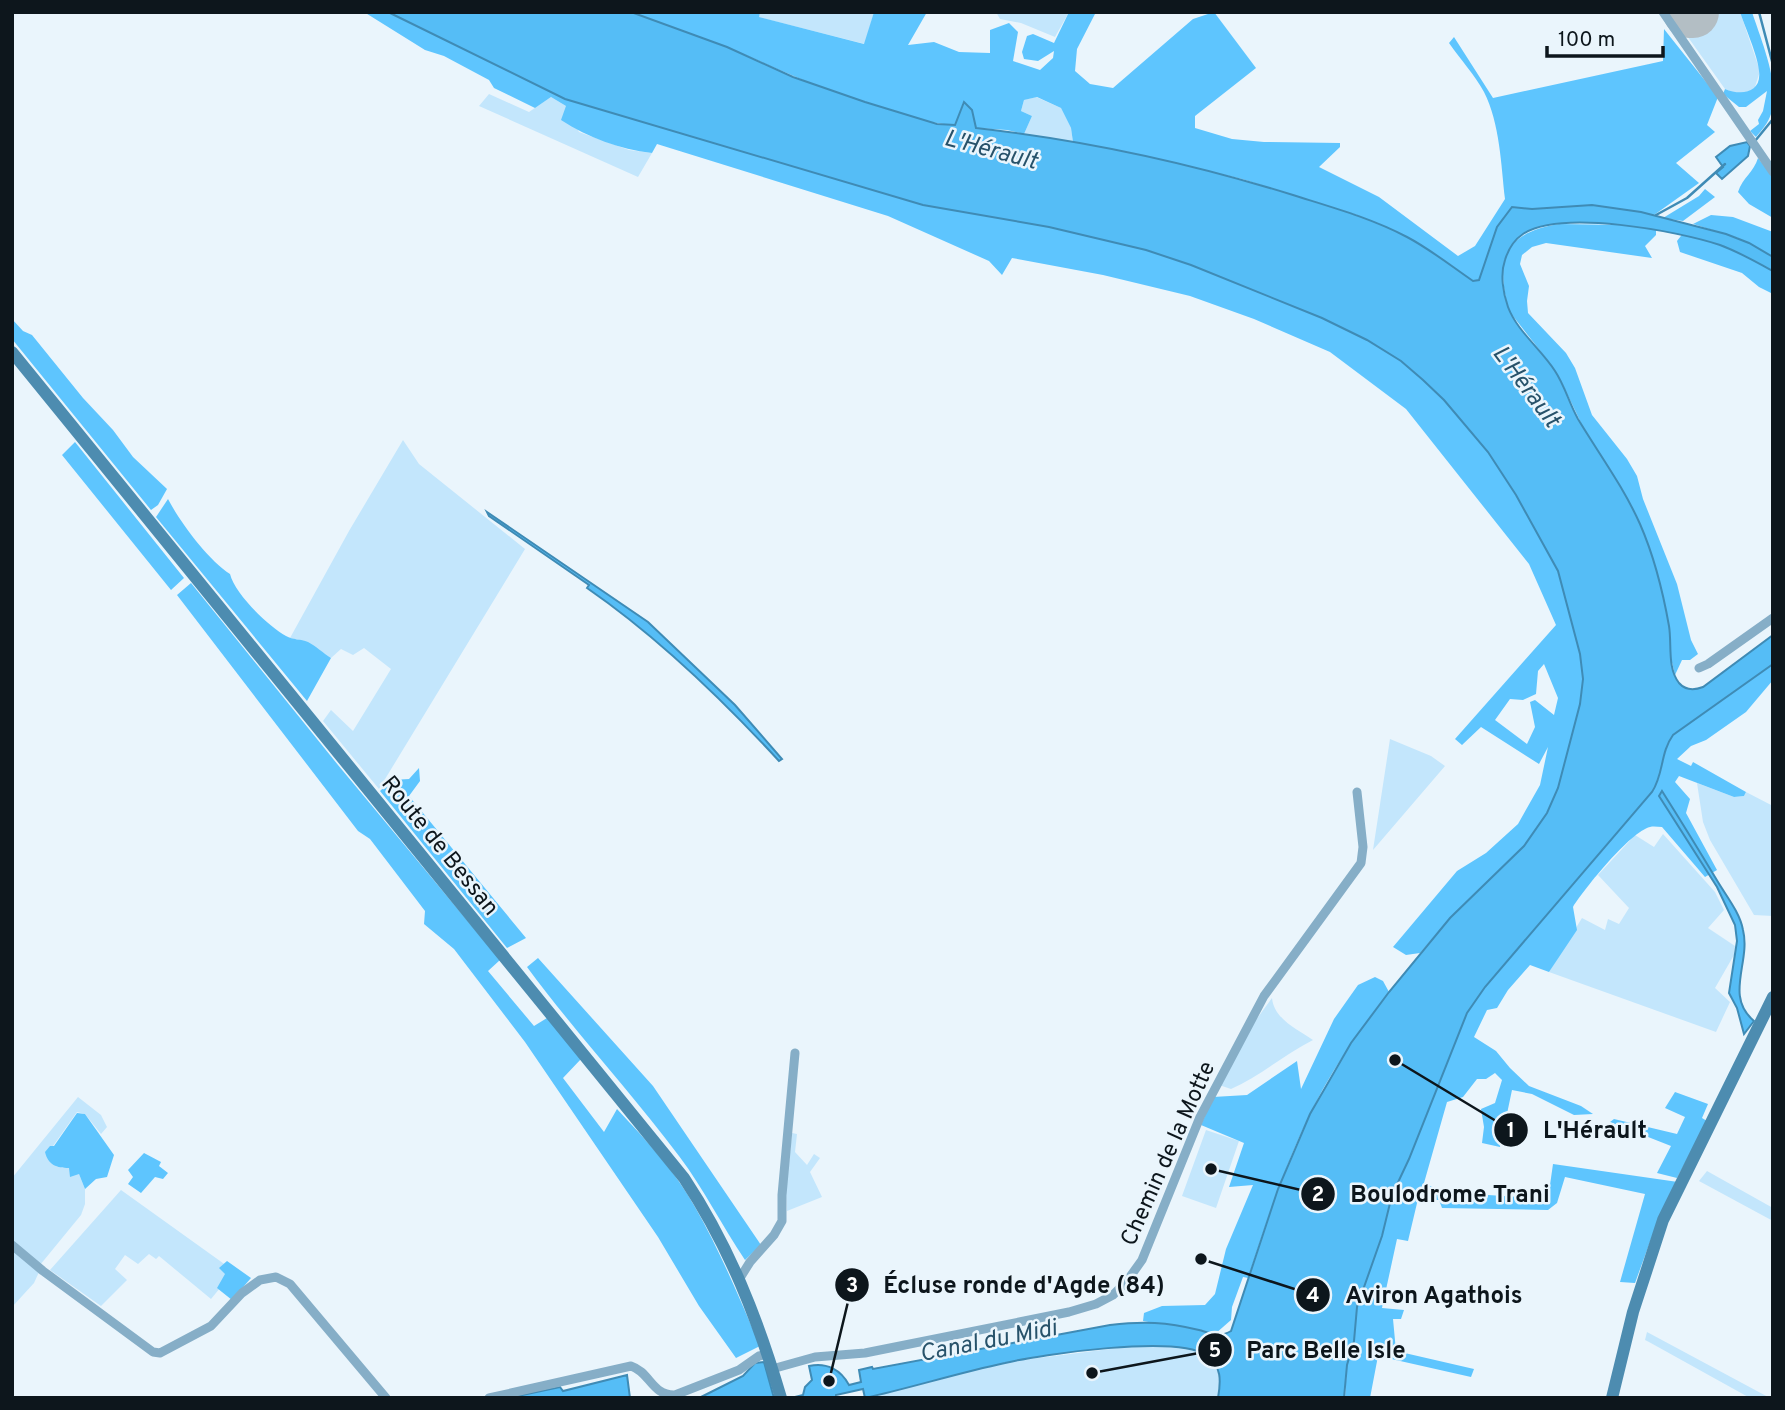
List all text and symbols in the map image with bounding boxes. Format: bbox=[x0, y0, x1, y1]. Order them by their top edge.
scale bar bbox=[1547, 14, 1662, 58]
text: 100 m bbox=[1558, 27, 1615, 54]
water label: L'Hérault bbox=[941, 124, 1042, 178]
water label: L'Hérault bbox=[1485, 340, 1567, 435]
street label: Route de Bessan bbox=[374, 771, 504, 922]
street label: Chemin de la Motte bbox=[1116, 1057, 1223, 1251]
callout: L'Hérault bbox=[1494, 1107, 1661, 1152]
text: L'Hérault bbox=[1543, 1117, 1647, 1147]
text: 1 bbox=[1507, 1118, 1515, 1145]
callout: Boulodrome Trani bbox=[1301, 1171, 1563, 1216]
text: Boulodrome Trani bbox=[1350, 1181, 1550, 1211]
text: 2 bbox=[1312, 1182, 1324, 1209]
callout: Écluse ronde d'Agde (84) bbox=[834, 1263, 1179, 1308]
text: Écluse ronde d'Agde (84) bbox=[883, 1270, 1165, 1302]
text: 3 bbox=[846, 1273, 858, 1300]
callout: Aviron Agathois bbox=[1296, 1273, 1537, 1318]
text: Aviron Agathois bbox=[1345, 1282, 1523, 1312]
text: 4 bbox=[1306, 1283, 1320, 1310]
water label: Canal du Midi bbox=[917, 1314, 1061, 1370]
callout: Parc Belle Isle bbox=[1197, 1327, 1419, 1372]
text: Parc Belle Isle bbox=[1246, 1337, 1406, 1367]
text: 5 bbox=[1209, 1338, 1221, 1365]

